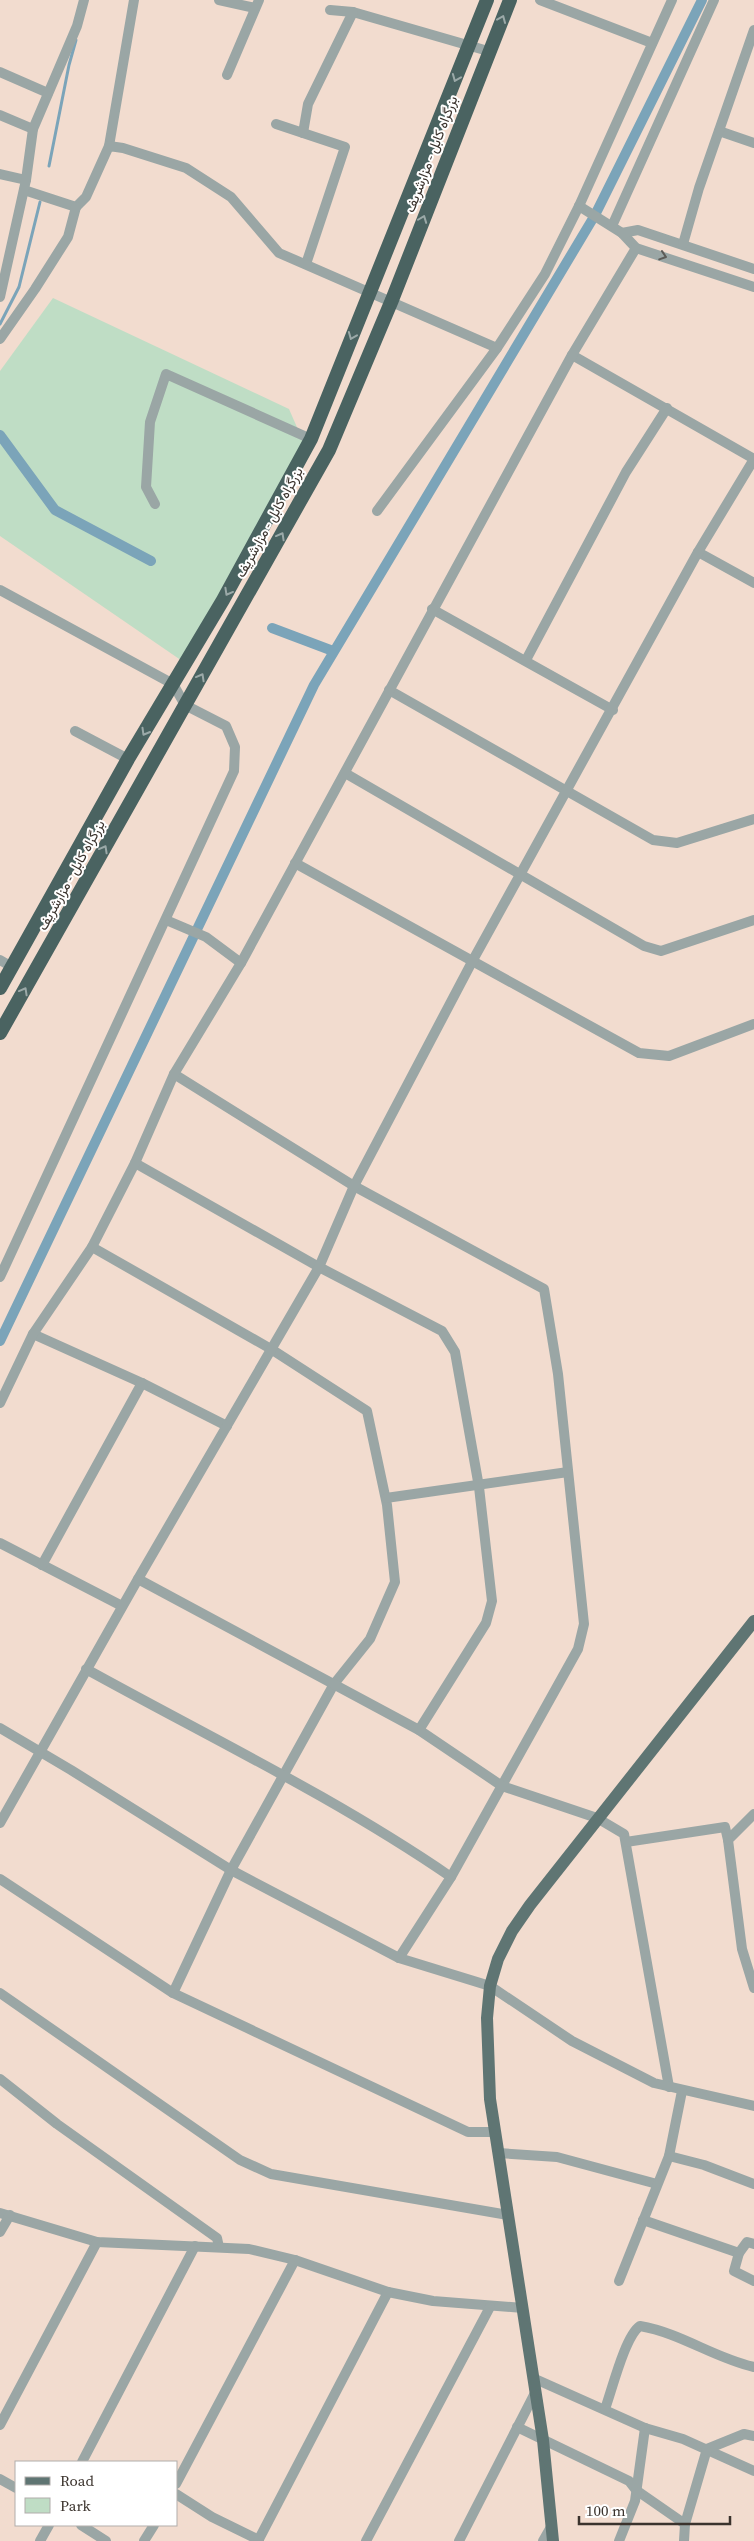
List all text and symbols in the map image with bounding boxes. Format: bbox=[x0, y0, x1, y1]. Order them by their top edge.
one-way arrow bbox=[496, 15, 506, 24]
one-way arrow bbox=[451, 73, 461, 81]
street label: بزرگراه کابل - مزارشریف bbox=[400, 93, 462, 215]
one-way arrow bbox=[417, 215, 427, 224]
one-way arrow bbox=[658, 250, 666, 260]
one-way arrow bbox=[348, 331, 358, 340]
street label: بزرگراه کابل - مزارشریف bbox=[230, 463, 308, 581]
one-way arrow bbox=[274, 532, 284, 541]
one-way arrow bbox=[224, 587, 234, 596]
one-way arrow bbox=[195, 674, 205, 683]
one-way arrow bbox=[141, 726, 151, 735]
street label: بزرگراه کابل - مزارشریف bbox=[32, 816, 110, 934]
one-way arrow bbox=[98, 846, 108, 855]
one-way arrow bbox=[18, 987, 28, 996]
legend bbox=[15, 2461, 178, 2526]
text: Road bbox=[60, 2470, 94, 2491]
scale bar bbox=[579, 2494, 730, 2526]
text: Park bbox=[60, 2495, 92, 2516]
text: 100 m bbox=[586, 2500, 626, 2521]

